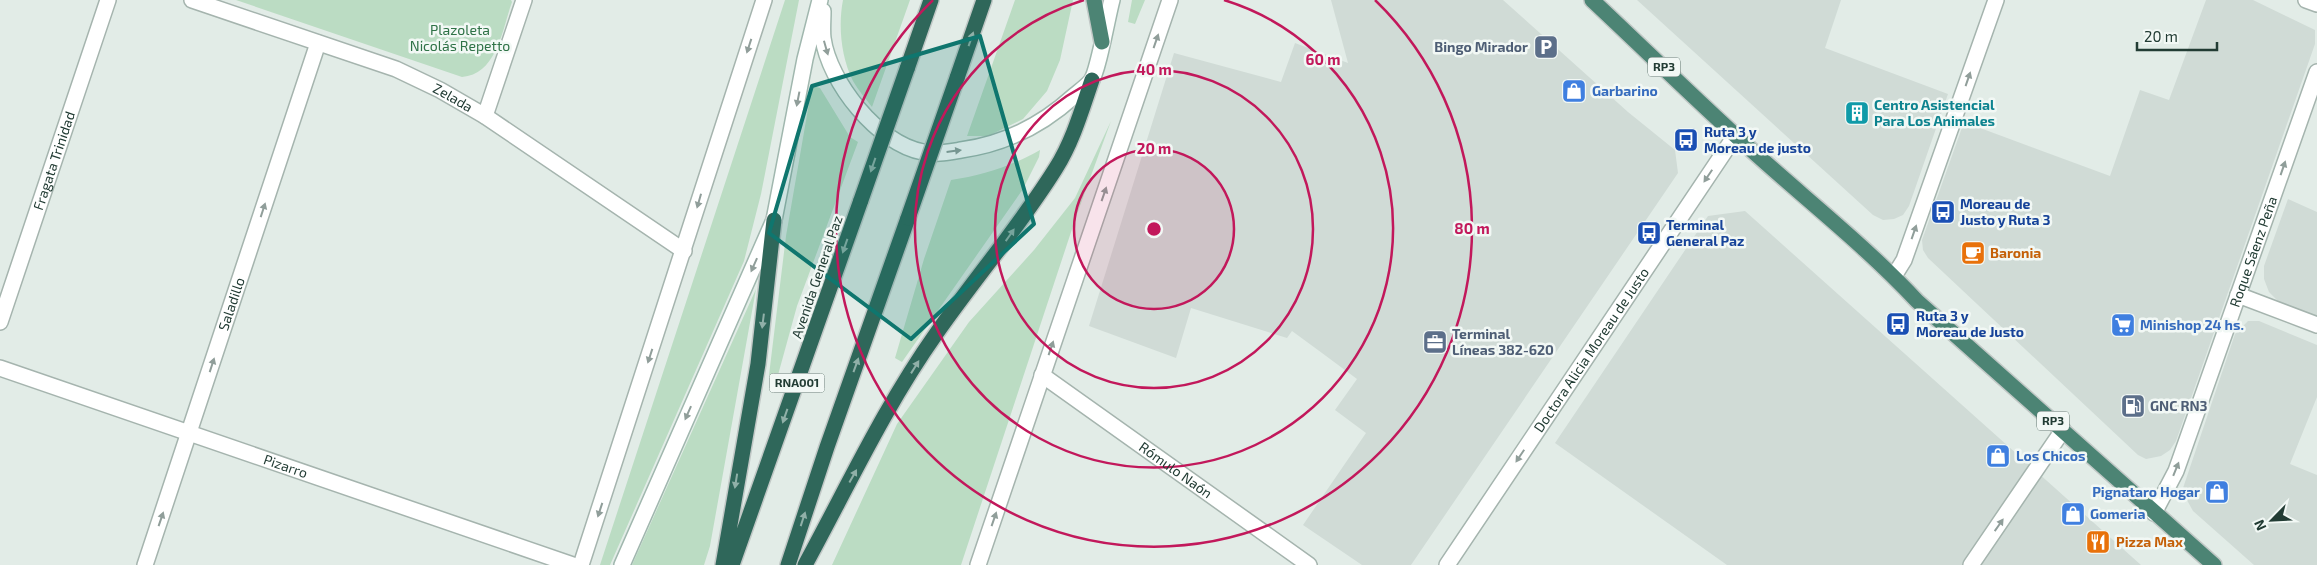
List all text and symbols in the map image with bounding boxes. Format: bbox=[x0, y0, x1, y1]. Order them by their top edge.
scale bar bbox=[2137, 20, 2217, 52]
park label: Plazoleta Nicolás Repetto bbox=[410, 21, 510, 54]
text: 20 m bbox=[2144, 27, 2178, 45]
one-way arrow bbox=[967, 31, 975, 46]
one-way arrow bbox=[1153, 33, 1160, 48]
parking icon: Bingo Mirador bbox=[1533, 34, 1559, 60]
place label: Bingo Mirador bbox=[1434, 38, 1528, 55]
one-way arrow bbox=[745, 39, 752, 54]
one-way arrow bbox=[822, 41, 830, 56]
text: 60 m bbox=[1306, 50, 1340, 68]
road number: RP3 bbox=[1648, 58, 1680, 76]
text: 40 m bbox=[1136, 60, 1172, 78]
one-way arrow bbox=[1964, 71, 1972, 86]
shop icon: Garbarino bbox=[1561, 78, 1587, 104]
street label: Zelada bbox=[431, 79, 476, 115]
place label: Garbarino bbox=[1592, 82, 1658, 99]
one-way arrow bbox=[793, 91, 801, 107]
place label: Centro Asistencial Para Los Animales bbox=[1874, 96, 1995, 129]
building icon: Centro Asistencial Para Los Animales bbox=[1844, 100, 1870, 126]
street label: Fragata Trinidad bbox=[29, 109, 78, 212]
place label: Ruta 3 y Moreau de justo bbox=[1704, 123, 1811, 156]
bus stop icon: Ruta 3 y Moreau de justo bbox=[1673, 127, 1699, 153]
text: 20 m bbox=[1137, 139, 1171, 157]
one-way arrow bbox=[947, 147, 963, 155]
one-way arrow bbox=[869, 158, 877, 173]
one-way arrow bbox=[2279, 160, 2287, 175]
one-way arrow bbox=[1703, 169, 1713, 183]
one-way arrow bbox=[1100, 187, 1108, 202]
one-way arrow bbox=[695, 194, 703, 209]
street label: Roque Sáenz Peña bbox=[2226, 194, 2280, 309]
place label: Moreau de Justo y Ruta 3 bbox=[1960, 195, 2050, 228]
bus stop icon: Moreau de Justo y Ruta 3 bbox=[1930, 199, 1956, 225]
one-way arrow bbox=[260, 203, 267, 218]
street label: Avenida General Paz bbox=[787, 213, 846, 341]
place label: Terminal General Paz bbox=[1666, 216, 1744, 249]
text: 80 m bbox=[1454, 219, 1490, 237]
centre of rings bbox=[1145, 220, 1163, 238]
bus stop icon: Terminal General Paz bbox=[1636, 220, 1662, 246]
one-way arrow bbox=[1910, 224, 1918, 239]
one-way arrow bbox=[1005, 228, 1015, 242]
one-way arrow bbox=[841, 239, 849, 254]
cafe icon: Baronia bbox=[1960, 240, 1986, 266]
place label: Baronia bbox=[1990, 244, 2041, 261]
one-way arrow bbox=[750, 258, 758, 272]
street label: Doctora Alicia Moreau de Justo bbox=[1530, 264, 1652, 435]
street label: Saladillo bbox=[214, 275, 248, 333]
place label: Ruta 3 y Moreau de Justo bbox=[1916, 307, 2024, 340]
bus stop icon: Ruta 3 y Moreau de Justo bbox=[1885, 311, 1911, 337]
supermarket icon: Minishop 24 hs. bbox=[2110, 312, 2136, 338]
one-way arrow bbox=[759, 313, 767, 329]
place label: Minishop 24 hs. bbox=[2140, 316, 2244, 333]
place label: Terminal Líneas 382-620 bbox=[1452, 325, 1554, 358]
office icon: Terminal Líneas 382-620 bbox=[1422, 329, 1448, 355]
one-way arrow bbox=[1048, 341, 1055, 356]
one-way arrow bbox=[646, 349, 654, 364]
one-way arrow bbox=[209, 357, 217, 372]
one-way arrow bbox=[852, 357, 860, 372]
one-way arrow bbox=[911, 361, 920, 374]
road number: RNA001 bbox=[770, 373, 824, 392]
fuel station icon: GNC RN3 bbox=[2120, 393, 2146, 419]
place label: GNC RN3 bbox=[2150, 397, 2208, 414]
one-way arrow bbox=[684, 406, 692, 420]
one-way arrow bbox=[781, 408, 788, 423]
road number: RP3 bbox=[2037, 412, 2069, 431]
street label: Rómulo Naón bbox=[1136, 438, 1216, 501]
shop icon: Los Chicos bbox=[1985, 443, 2011, 469]
place label: Los Chicos bbox=[2016, 447, 2085, 464]
street label: Pizarro bbox=[261, 450, 310, 481]
one-way arrow bbox=[1515, 450, 1525, 463]
one-way arrow bbox=[2173, 462, 2180, 477]
one-way arrow bbox=[849, 469, 857, 483]
one-way arrow bbox=[732, 473, 740, 489]
shop icon: Pignataro Hogar bbox=[2204, 479, 2230, 505]
place label: Pignataro Hogar bbox=[2092, 483, 2200, 500]
north arrow bbox=[2247, 495, 2297, 545]
shop icon: Gomeria bbox=[2060, 501, 2086, 527]
one-way arrow bbox=[595, 503, 603, 518]
place label: Gomeria bbox=[2090, 505, 2145, 522]
one-way arrow bbox=[157, 511, 165, 526]
one-way arrow bbox=[800, 511, 807, 526]
one-way arrow bbox=[990, 511, 998, 526]
text: N bbox=[2250, 517, 2269, 534]
one-way arrow bbox=[1994, 518, 2004, 532]
restaurant icon: Pizza Max bbox=[2085, 529, 2111, 555]
place label: Pizza Max bbox=[2116, 533, 2183, 550]

